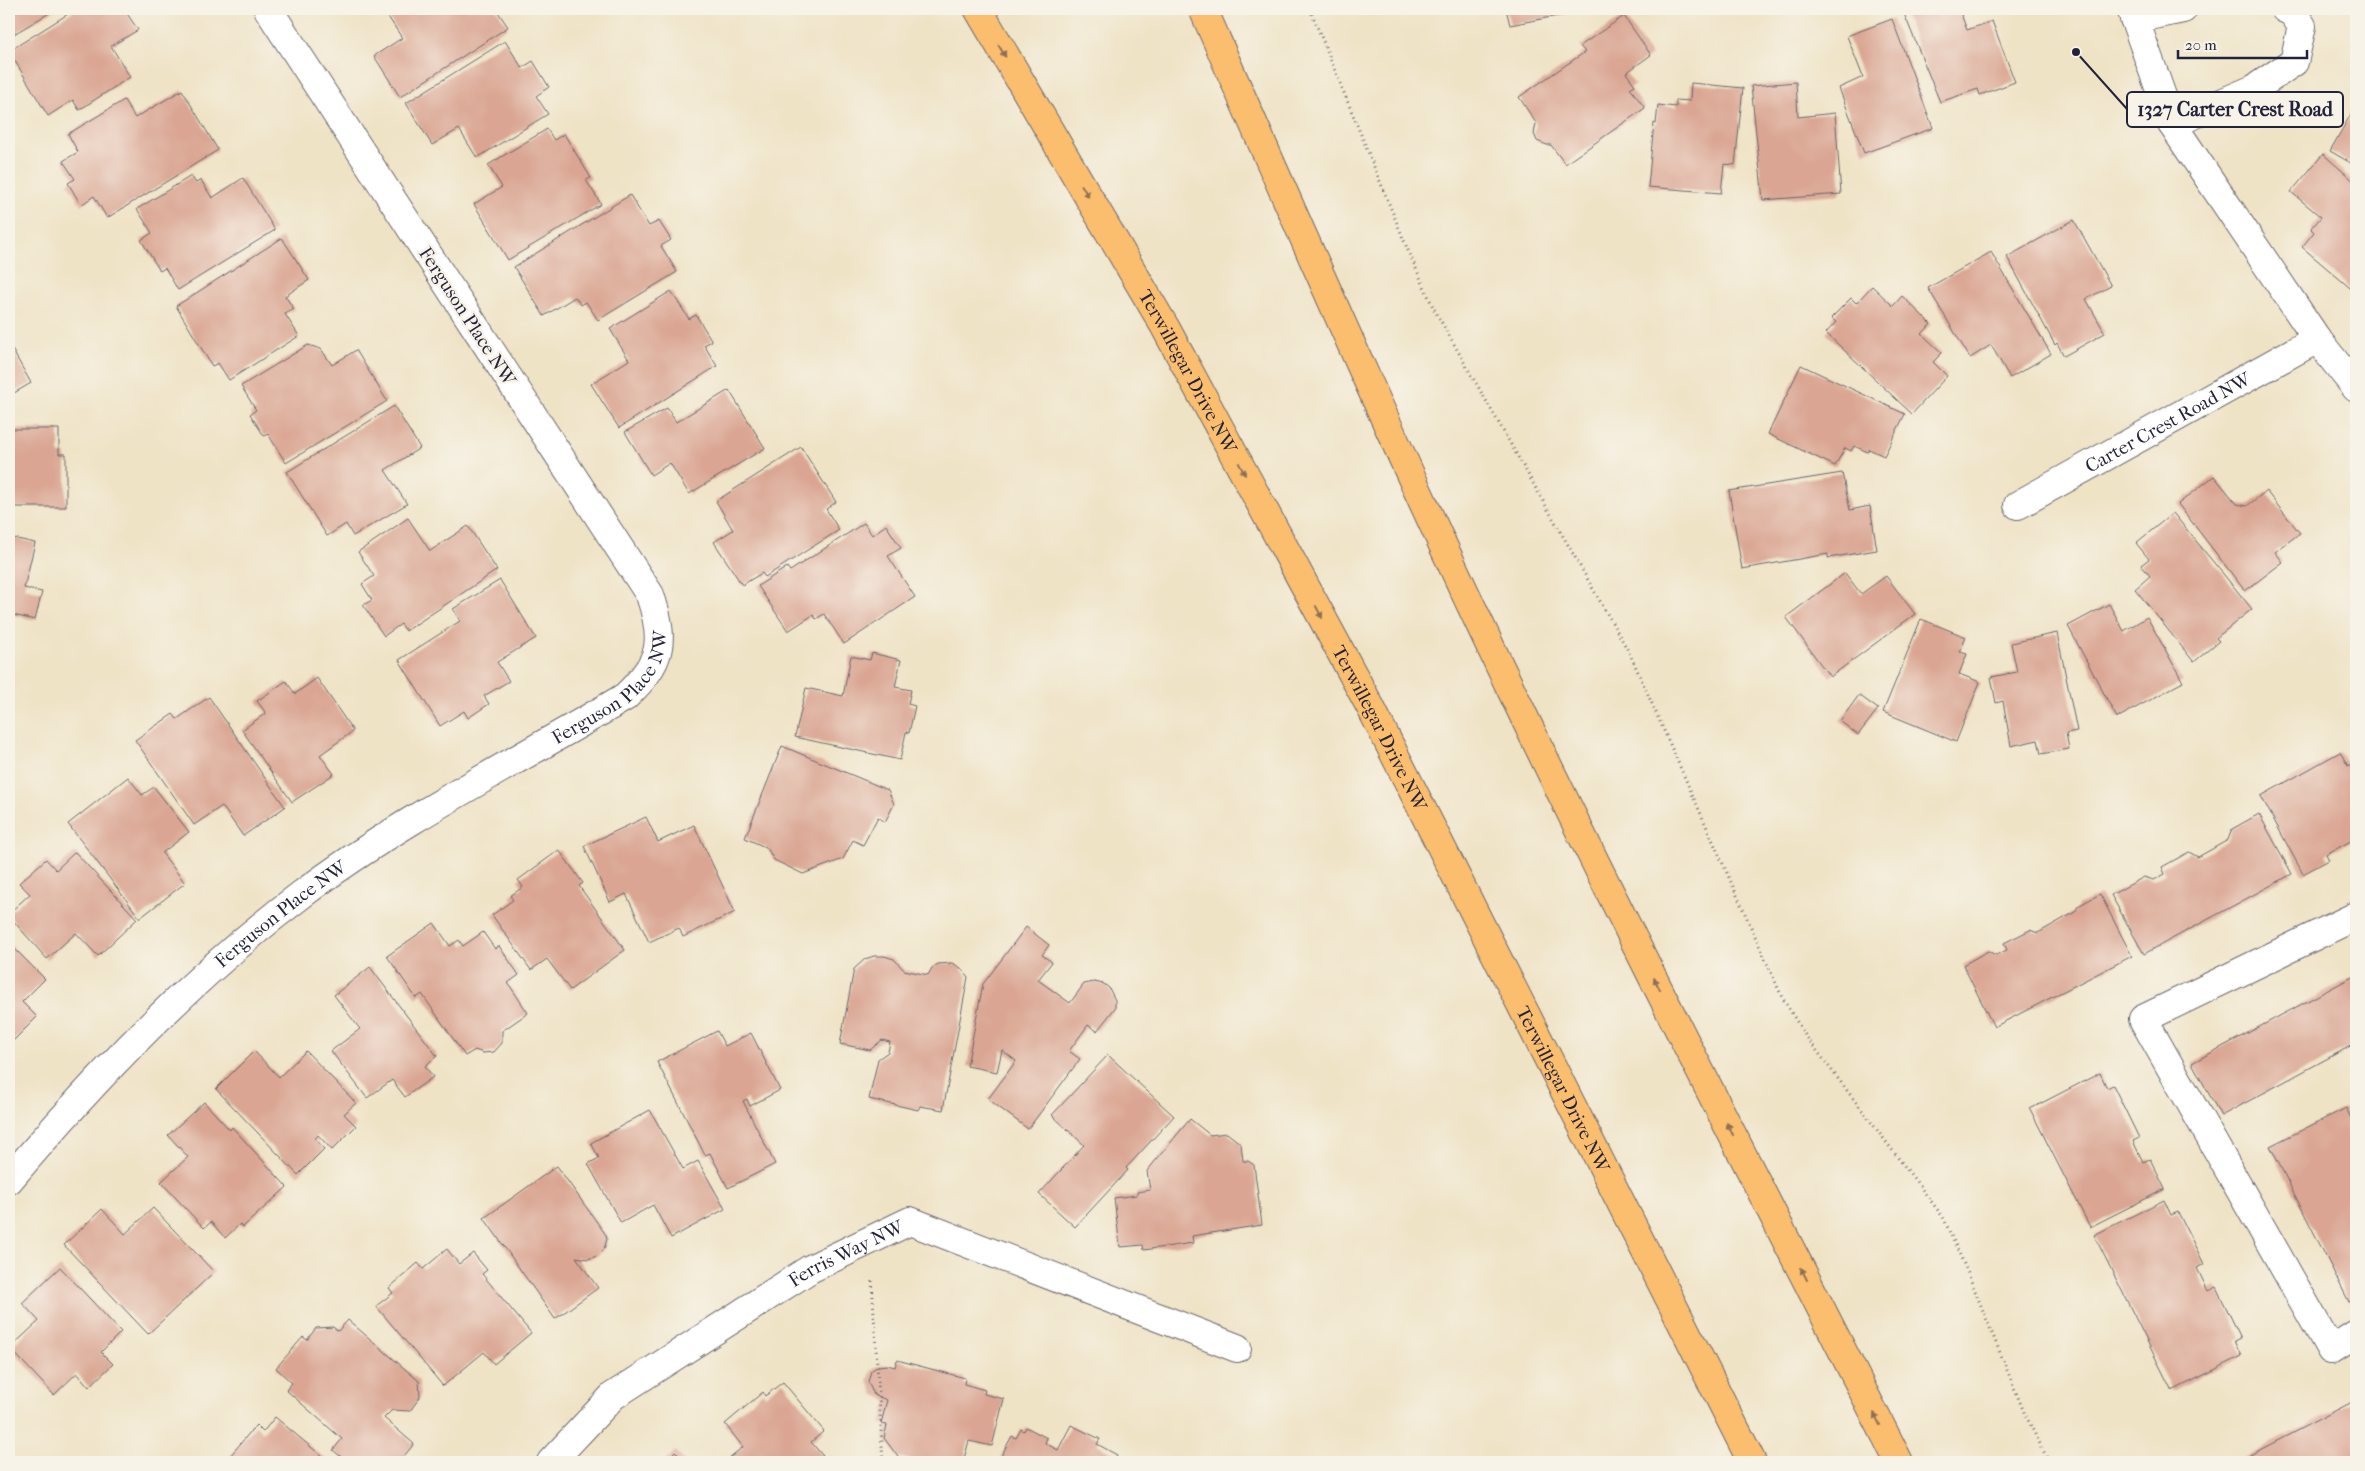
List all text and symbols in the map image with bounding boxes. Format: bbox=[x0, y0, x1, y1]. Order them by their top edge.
scale bar bbox=[2178, 28, 2306, 60]
text: 20 m bbox=[2185, 36, 2217, 54]
one-way arrow bbox=[998, 44, 1007, 57]
callout: 1327 Carter Crest Road bbox=[2127, 92, 2343, 127]
text: 1327 Carter Crest Road bbox=[2137, 98, 2334, 121]
one-way arrow bbox=[1080, 184, 1089, 197]
street label: Ferguson Place NW bbox=[414, 243, 521, 391]
street label: Terwillegar Drive NW bbox=[1134, 286, 1242, 459]
street label: Carter Crest Road NW bbox=[2081, 368, 2256, 478]
one-way arrow bbox=[1238, 462, 1246, 477]
one-way arrow bbox=[1315, 605, 1323, 620]
street label: Ferguson Place NW bbox=[548, 629, 671, 749]
street label: Terwillegar Drive NW bbox=[1327, 642, 1432, 816]
street label: Ferguson Place NW bbox=[211, 855, 352, 973]
one-way arrow bbox=[1653, 977, 1661, 991]
street label: Terwillegar Drive NW bbox=[1512, 1003, 1614, 1177]
one-way arrow bbox=[1726, 1122, 1734, 1136]
street label: Ferris Way NW bbox=[785, 1215, 908, 1292]
one-way arrow bbox=[1800, 1267, 1808, 1281]
one-way arrow bbox=[1873, 1412, 1881, 1426]

